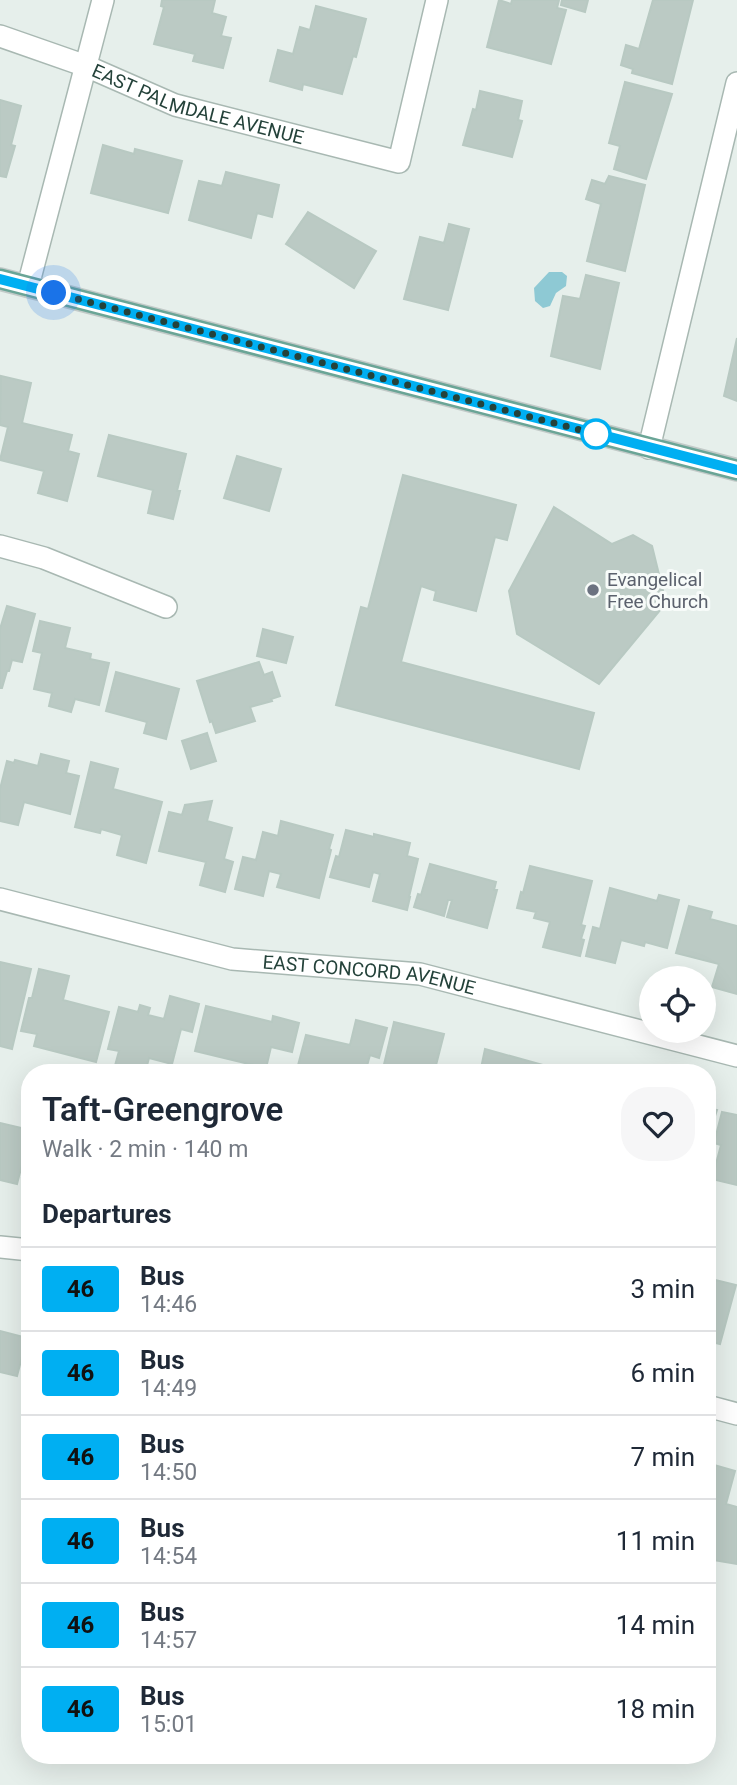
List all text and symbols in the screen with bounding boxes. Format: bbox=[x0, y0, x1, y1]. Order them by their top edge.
street label: EAST PALMDALE AVENUE bbox=[89, 59, 306, 149]
your location bbox=[36, 275, 71, 310]
unlabelled marker bbox=[581, 419, 611, 449]
place label: Evangelical Free Church bbox=[607, 568, 708, 613]
marker: Evangelical Free Church bbox=[585, 582, 601, 598]
street label: EAST CONCORD AVENUE bbox=[262, 950, 478, 1000]
map controls bbox=[639, 966, 716, 1043]
button: locate bbox=[639, 966, 716, 1043]
button: heart bbox=[621, 1087, 695, 1161]
text: Taft-Greengrove bbox=[42, 1090, 283, 1129]
text: Walk · 2 min · 140 m bbox=[42, 1136, 248, 1163]
text: Departures bbox=[42, 1199, 172, 1229]
text: Bus bbox=[140, 1261, 185, 1291]
text: 3 min bbox=[630, 1274, 695, 1304]
text: 46 bbox=[67, 1275, 94, 1303]
text: 14:46 bbox=[140, 1291, 197, 1318]
text: Bus bbox=[140, 1345, 185, 1375]
text: 6 min bbox=[630, 1358, 695, 1388]
text: 46 bbox=[67, 1359, 94, 1387]
text: 14:49 bbox=[140, 1375, 197, 1402]
text: Bus bbox=[140, 1429, 185, 1459]
text: 7 min bbox=[630, 1442, 695, 1472]
text: 46 bbox=[67, 1443, 94, 1471]
text: 14:50 bbox=[140, 1459, 197, 1486]
text: Bus bbox=[140, 1513, 185, 1543]
text: 11 min bbox=[616, 1526, 695, 1556]
text: 46 bbox=[67, 1527, 94, 1555]
text: 14:54 bbox=[140, 1543, 197, 1570]
text: Bus bbox=[140, 1597, 185, 1627]
text: 14 min bbox=[616, 1610, 695, 1640]
text: 46 bbox=[67, 1611, 94, 1639]
text: 14:57 bbox=[140, 1627, 197, 1654]
text: Bus bbox=[140, 1681, 185, 1711]
text: 18 min bbox=[616, 1694, 695, 1724]
text: 46 bbox=[67, 1695, 94, 1723]
text: 15:01 bbox=[140, 1711, 197, 1738]

